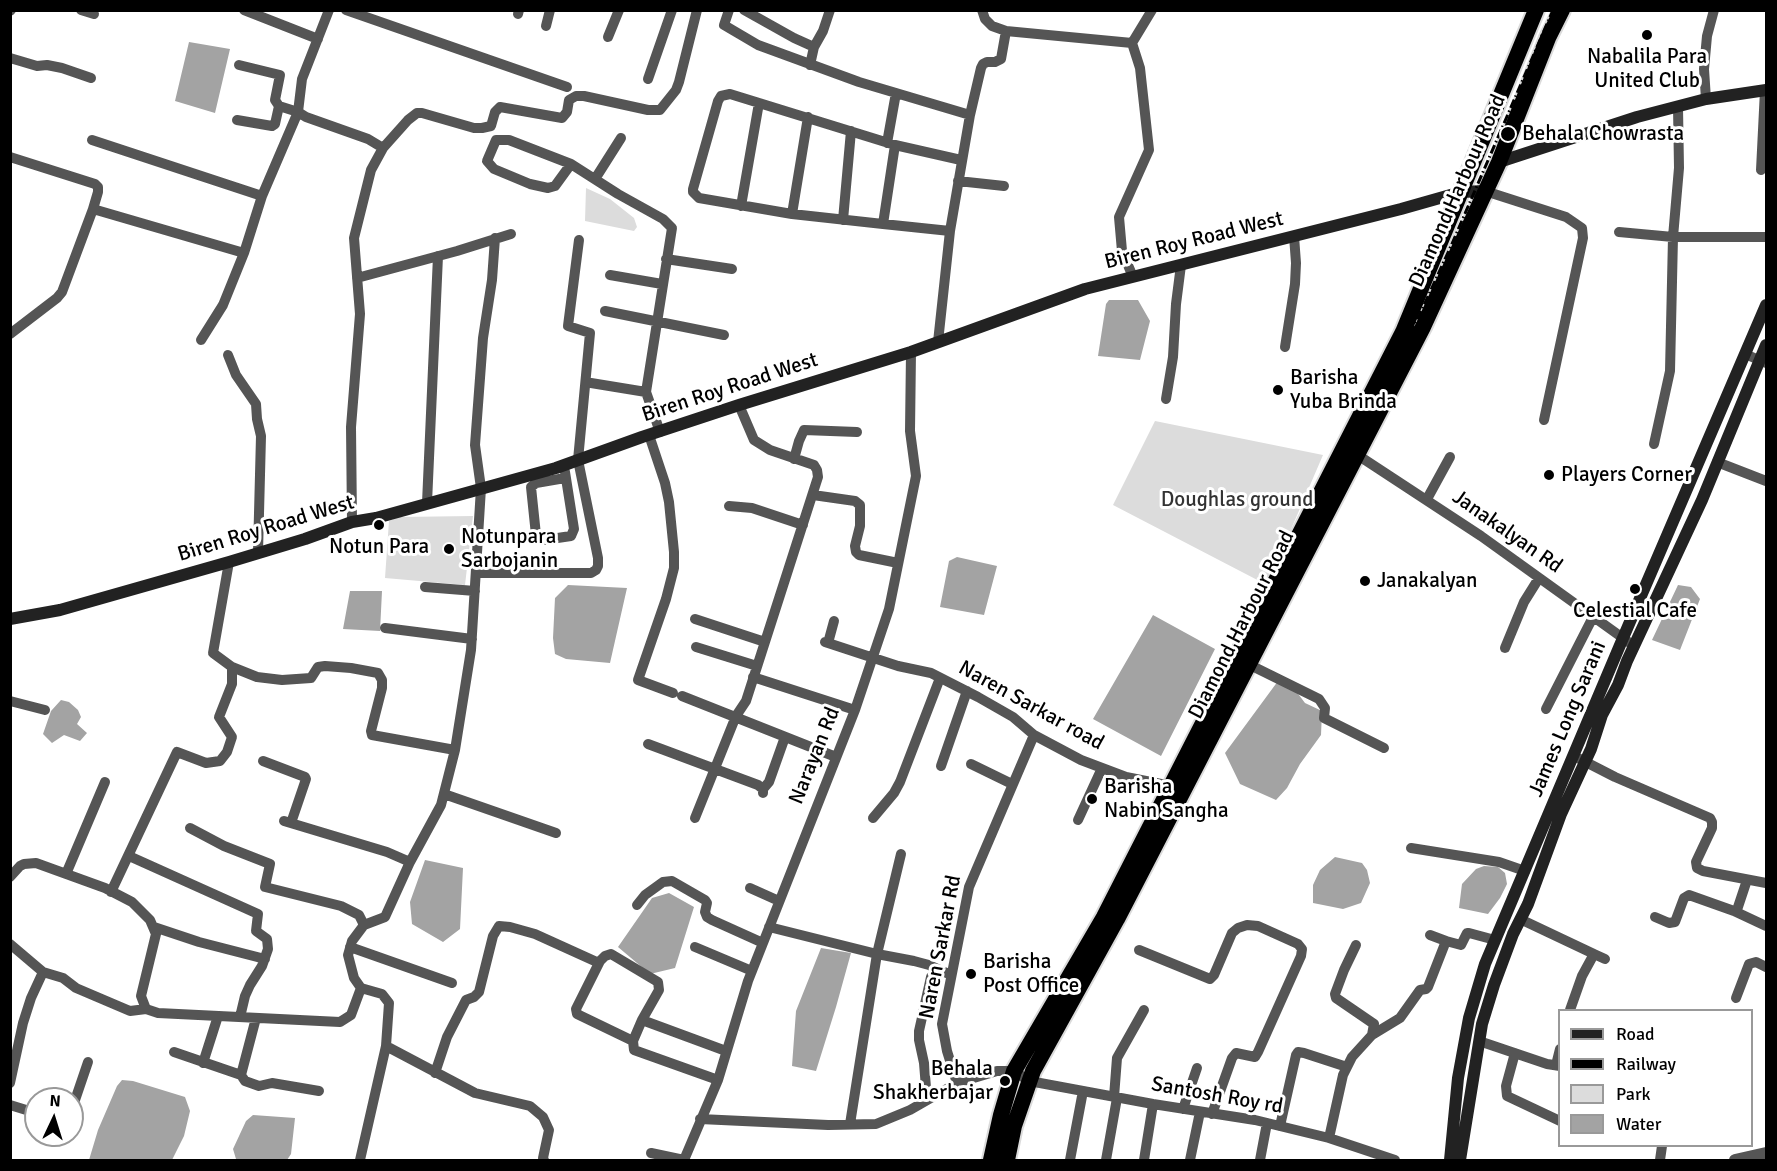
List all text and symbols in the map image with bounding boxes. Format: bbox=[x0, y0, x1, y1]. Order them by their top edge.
marker: Nabalila Para United Club bbox=[1640, 28, 1654, 42]
place label: Nabalila Para United Club bbox=[1587, 44, 1707, 94]
street label: Diamond Harbour Road bbox=[1404, 91, 1512, 291]
place label: Behala Chowrasta bbox=[1522, 121, 1684, 147]
marker: Behala Chowrasta bbox=[1499, 125, 1517, 143]
street label: Biren Roy Road West bbox=[1102, 207, 1286, 275]
street label: Biren Roy Road West bbox=[639, 348, 821, 428]
place label: Barisha Yuba Brinda bbox=[1290, 365, 1397, 415]
marker: Barisha Yuba Brinda bbox=[1271, 383, 1285, 397]
place label: Players Corner bbox=[1561, 462, 1692, 488]
marker: Players Corner bbox=[1542, 468, 1556, 482]
street label: Janakalyan Rd bbox=[1447, 485, 1567, 579]
park label: Doughlas ground bbox=[1161, 487, 1313, 513]
street label: Biren Roy Road West bbox=[175, 490, 357, 568]
marker: Notun Para bbox=[372, 518, 386, 532]
place label: Notunpara Sarbojanin bbox=[461, 524, 558, 574]
street label: Diamond Harbour Road bbox=[1184, 527, 1300, 723]
place label: Notun Para bbox=[329, 534, 429, 560]
marker: Notunpara Sarbojanin bbox=[442, 542, 456, 556]
place label: Janakalyan bbox=[1377, 568, 1477, 594]
marker: Janakalyan bbox=[1358, 574, 1372, 588]
marker: Celestial Cafe bbox=[1628, 582, 1642, 596]
place label: Celestial Cafe bbox=[1573, 598, 1697, 624]
street label: James Long Sarani bbox=[1524, 637, 1612, 801]
street label: Naren Sarkar road bbox=[954, 656, 1108, 756]
street label: Narayan Rd bbox=[784, 704, 846, 808]
place label: Barisha Nabin Sangha bbox=[1104, 774, 1229, 824]
marker: Barisha Nabin Sangha bbox=[1085, 792, 1099, 806]
street label: Naren Sarkar Rd bbox=[915, 873, 967, 1021]
place label: Barisha Post Office bbox=[983, 949, 1079, 999]
marker: Barisha Post Office bbox=[964, 967, 978, 981]
legend bbox=[1558, 1009, 1753, 1147]
text: Road bbox=[1616, 1023, 1655, 1045]
text: Railway bbox=[1616, 1053, 1676, 1075]
place label: Behala Shakherbajar bbox=[873, 1056, 993, 1106]
street label: Santosh Roy rd bbox=[1149, 1072, 1285, 1120]
marker: Behala Shakherbajar bbox=[998, 1074, 1012, 1088]
text: Park bbox=[1616, 1083, 1651, 1105]
north arrow bbox=[24, 1087, 84, 1147]
text: N bbox=[49, 1091, 61, 1111]
text: Water bbox=[1616, 1113, 1661, 1135]

